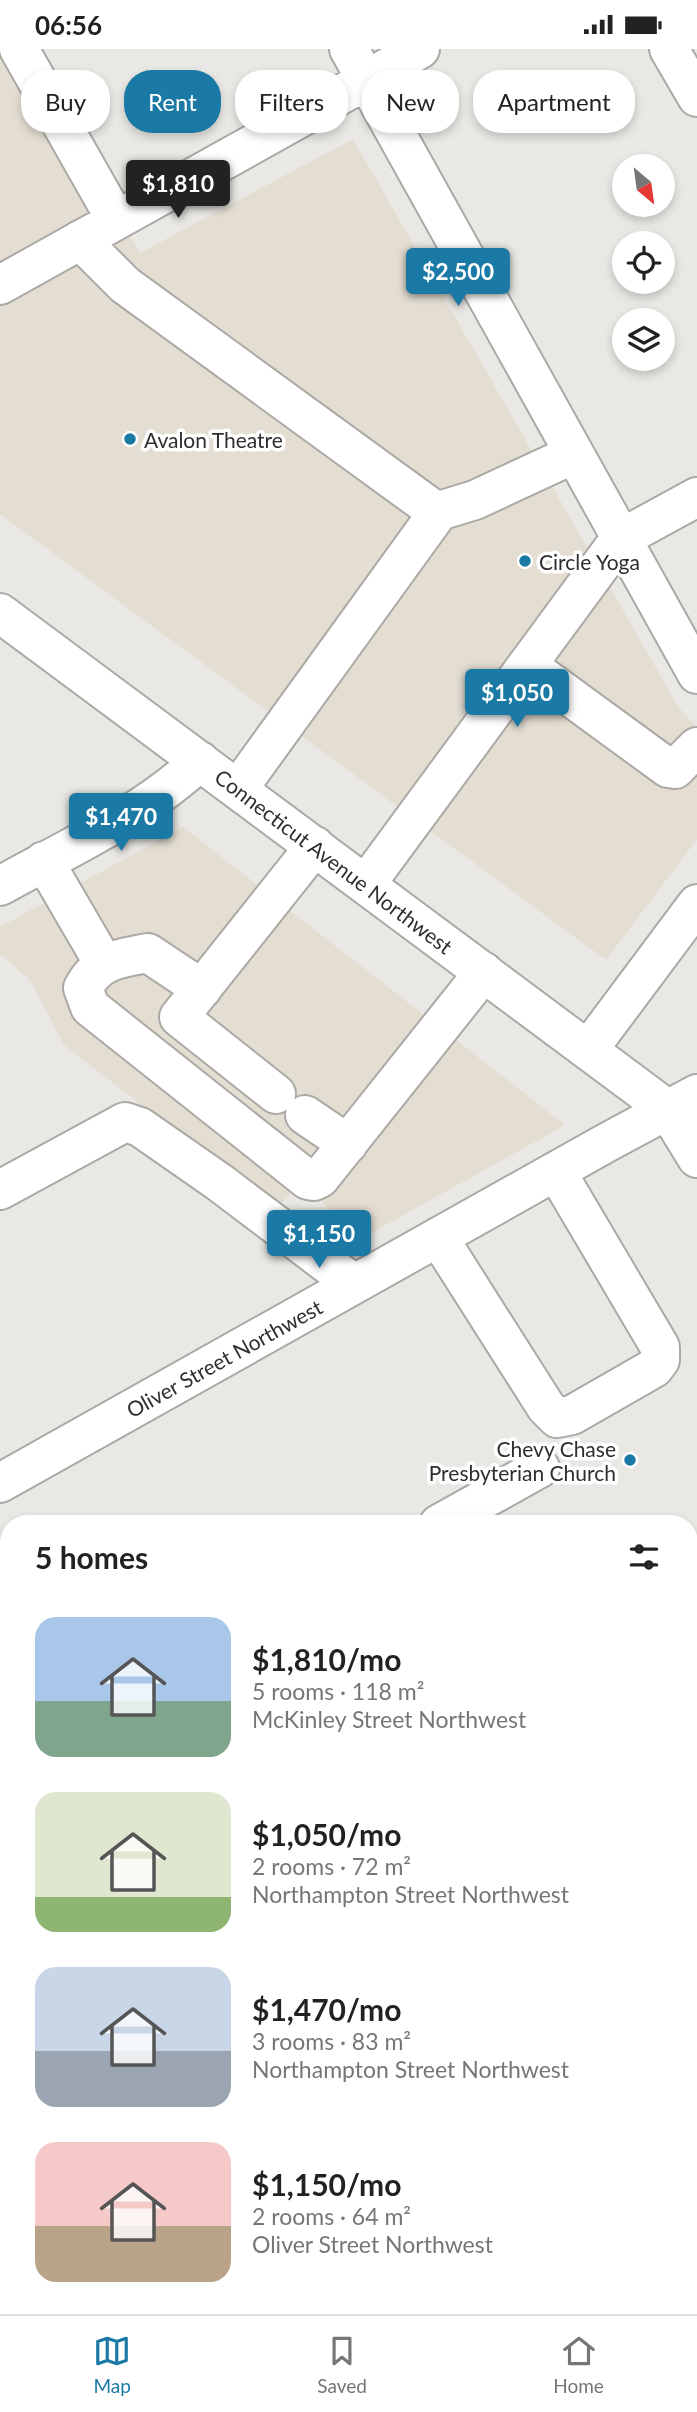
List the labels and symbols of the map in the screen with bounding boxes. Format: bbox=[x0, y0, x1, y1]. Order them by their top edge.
north arrow bbox=[612, 154, 676, 217]
pin: $1,810 bbox=[121, 160, 235, 220]
pin: $2,500 bbox=[401, 249, 515, 308]
place label: Avalon Theatre bbox=[144, 427, 283, 452]
marker: Avalon Theatre bbox=[122, 431, 138, 447]
place label: Circle Yoga bbox=[539, 549, 640, 574]
marker: Circle Yoga bbox=[517, 553, 533, 569]
pin: $1,050 bbox=[460, 669, 574, 729]
street label: Connecticut Avenue Northwest bbox=[210, 764, 458, 959]
pin: $1,470 bbox=[64, 793, 178, 853]
pin: $1,150 bbox=[262, 1211, 376, 1270]
street label: Oliver Street Northwest bbox=[122, 1294, 327, 1422]
place label: Chevy Chase Presbyterian Church bbox=[429, 1436, 616, 1485]
marker: Chevy Chase Presbyterian Church bbox=[622, 1452, 638, 1468]

